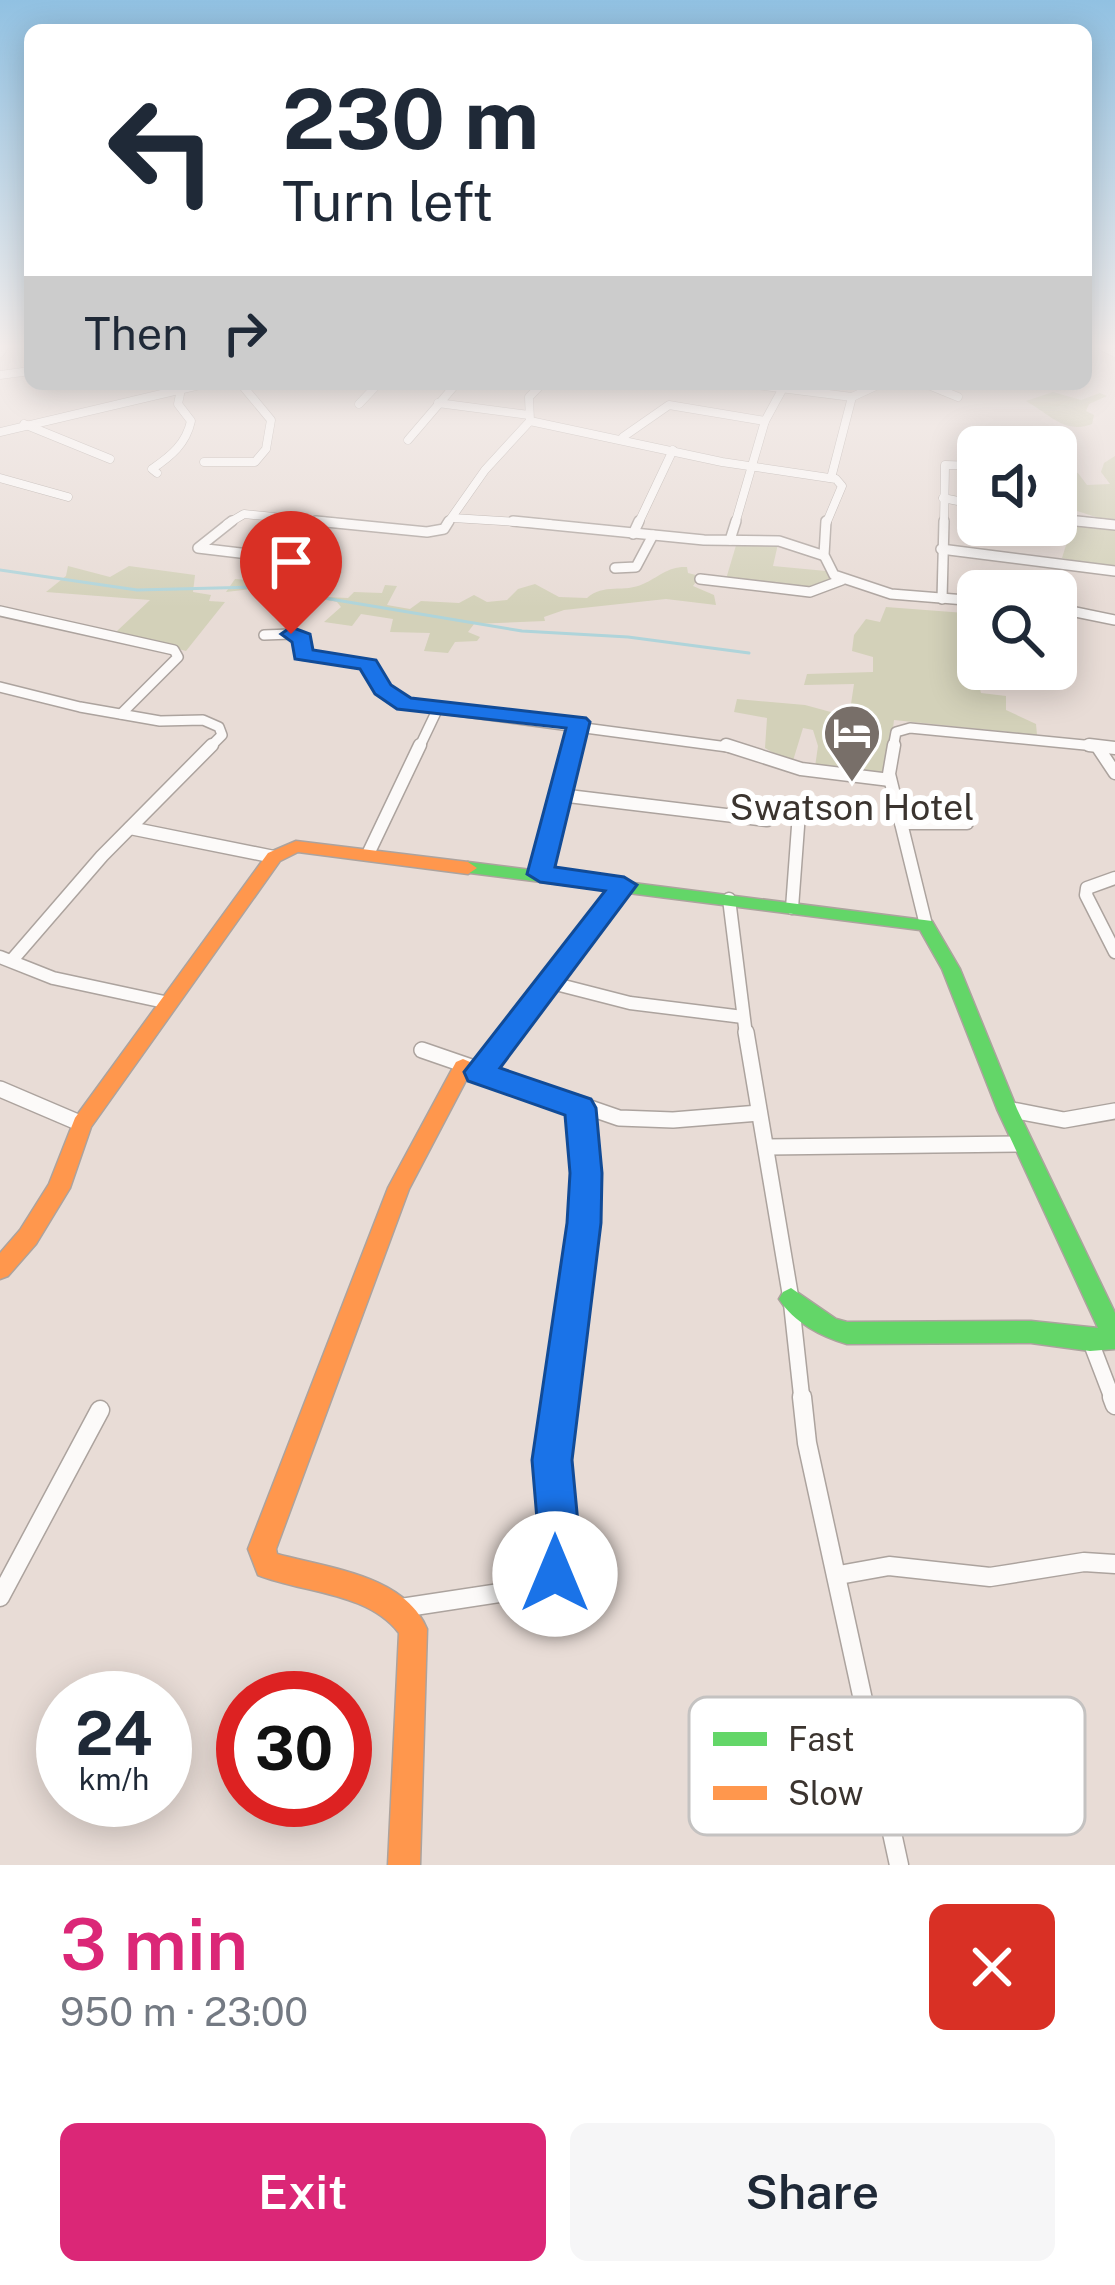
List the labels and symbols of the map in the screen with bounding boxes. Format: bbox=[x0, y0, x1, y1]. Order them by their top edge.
pin bbox=[240, 511, 342, 634]
hotel icon: Swatson Hotel bbox=[821, 702, 883, 784]
place label: Swatson Hotel bbox=[730, 786, 974, 828]
position arrow bbox=[492, 1511, 618, 1637]
speed limit sign: 30 bbox=[216, 1671, 372, 1827]
legend bbox=[689, 1697, 1085, 1835]
text: Fast bbox=[788, 1720, 855, 1758]
text: Slow bbox=[788, 1774, 863, 1812]

